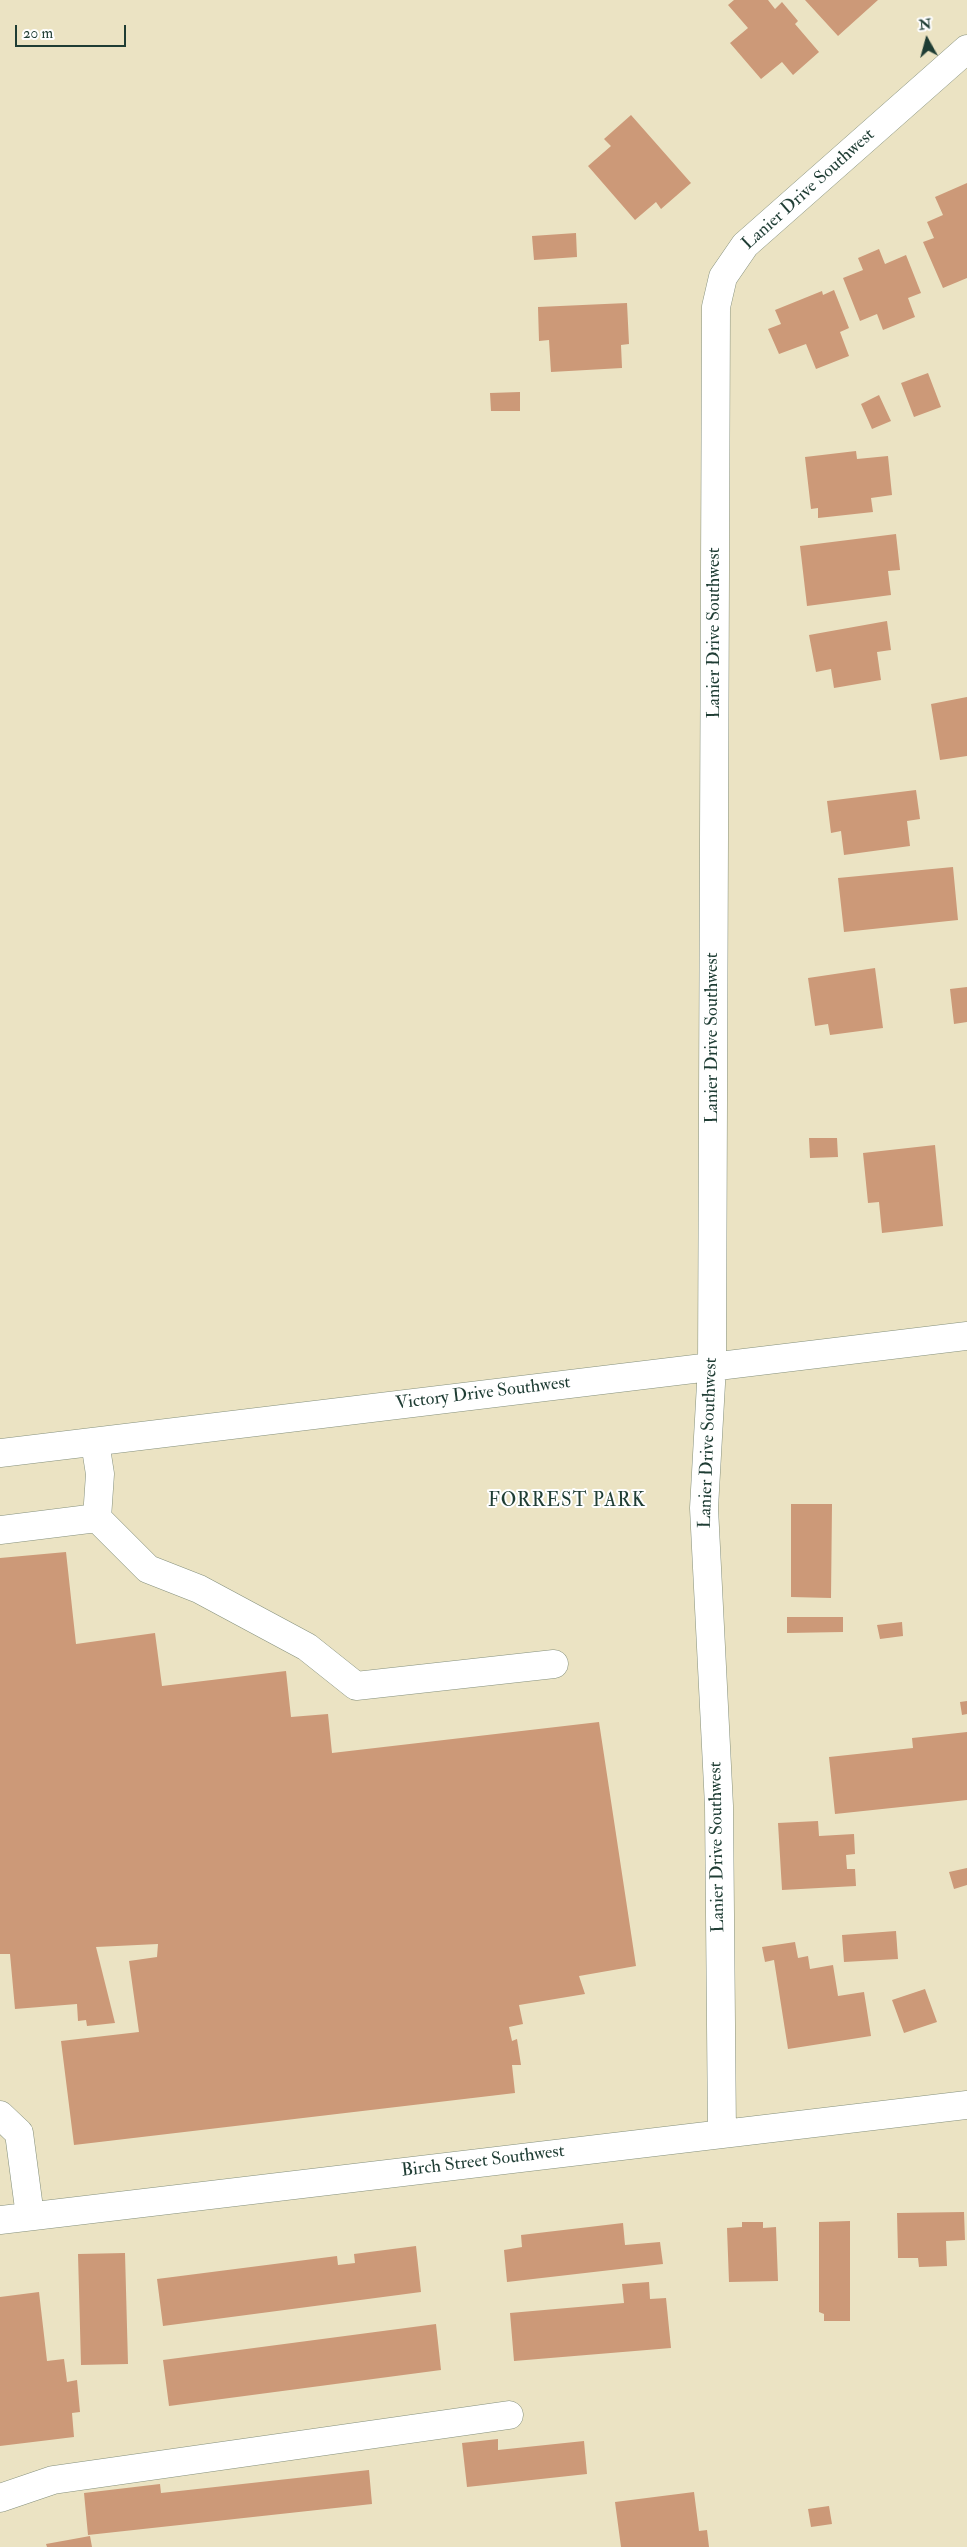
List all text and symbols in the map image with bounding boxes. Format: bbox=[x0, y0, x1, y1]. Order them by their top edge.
scale bar bbox=[18, 15, 129, 47]
north arrow bbox=[902, 15, 952, 65]
text: N bbox=[918, 15, 932, 34]
text: 20 m bbox=[23, 24, 53, 43]
street label: Lanier Drive Southwest bbox=[738, 125, 880, 255]
street label: Lanier Drive Southwest bbox=[704, 548, 726, 718]
street label: Lanier Drive Southwest bbox=[702, 953, 724, 1123]
street label: Lanier Drive Southwest bbox=[695, 1357, 723, 1529]
street label: Victory Drive Southwest bbox=[394, 1373, 572, 1415]
district label: FORREST PARK bbox=[486, 1491, 648, 1513]
street label: Lanier Drive Southwest bbox=[706, 1761, 730, 1933]
street label: Birch Street Southwest bbox=[400, 2141, 566, 2183]

